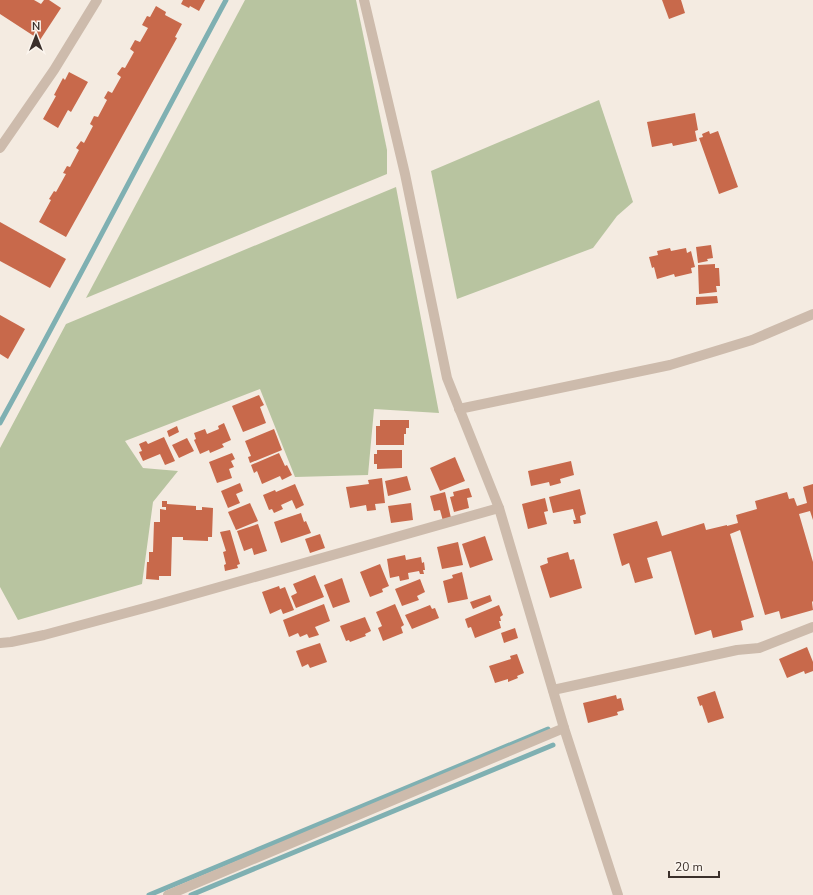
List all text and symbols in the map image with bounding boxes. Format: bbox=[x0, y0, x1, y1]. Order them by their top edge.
north arrow bbox=[16, 16, 56, 56]
text: N bbox=[32, 19, 40, 34]
scale bar bbox=[669, 853, 719, 879]
text: 20 m bbox=[675, 859, 703, 875]

